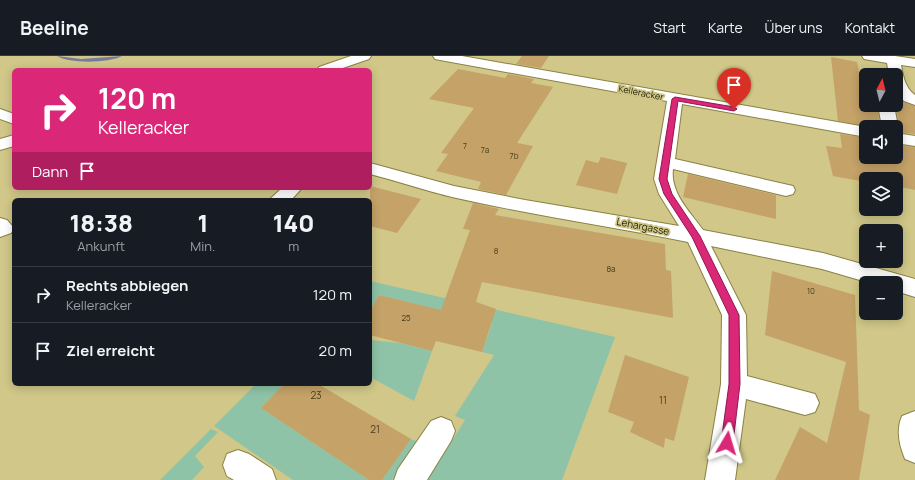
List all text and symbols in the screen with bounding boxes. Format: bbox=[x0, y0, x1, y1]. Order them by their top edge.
text: Beeline bbox=[20, 15, 89, 41]
text: Start bbox=[653, 18, 686, 37]
text: Karte bbox=[708, 18, 743, 37]
text: Über uns bbox=[765, 18, 823, 37]
text: Kontakt bbox=[845, 18, 895, 37]
pin bbox=[717, 68, 751, 109]
north arrow bbox=[859, 68, 903, 112]
map controls bbox=[859, 68, 903, 320]
icon: arrive bbox=[723, 74, 745, 96]
text: 120 m bbox=[98, 79, 176, 117]
street label: Kelleracker bbox=[617, 82, 665, 103]
icon: right bbox=[32, 84, 84, 136]
text: Kelleracker bbox=[98, 115, 189, 139]
button: sound bbox=[859, 120, 903, 164]
house number: 7 bbox=[463, 140, 467, 151]
house number: 7a bbox=[481, 144, 489, 155]
house number: 7b bbox=[510, 150, 519, 161]
icon: arrive bbox=[76, 160, 98, 182]
text: Dann bbox=[32, 161, 68, 182]
button: layers bbox=[859, 172, 903, 216]
text: 18:38 bbox=[69, 206, 133, 239]
text: 1 bbox=[197, 206, 208, 239]
text: 140 bbox=[273, 206, 315, 239]
street label: Lehargasse bbox=[615, 214, 671, 238]
button: + bbox=[859, 224, 903, 268]
text: Ankunft bbox=[77, 237, 125, 255]
text: Min. bbox=[190, 237, 215, 255]
text: m bbox=[288, 237, 299, 255]
house number: 8 bbox=[494, 245, 499, 256]
house number: 8a bbox=[606, 263, 616, 274]
text: Rechts abbiegen bbox=[66, 275, 188, 296]
button: − bbox=[859, 276, 903, 320]
icon: right bbox=[32, 284, 54, 306]
text: 120 m bbox=[313, 284, 352, 305]
house number: 10 bbox=[807, 285, 815, 296]
text: Kelleracker bbox=[66, 296, 132, 314]
house number: 25 bbox=[401, 312, 411, 323]
icon: arrive bbox=[32, 340, 54, 362]
text: Ziel erreicht bbox=[66, 340, 155, 361]
text: 20 m bbox=[319, 340, 352, 361]
house number: 23 bbox=[310, 388, 322, 402]
house number: 11 bbox=[659, 393, 667, 407]
house number: 21 bbox=[370, 422, 380, 436]
position arrow bbox=[706, 422, 748, 464]

